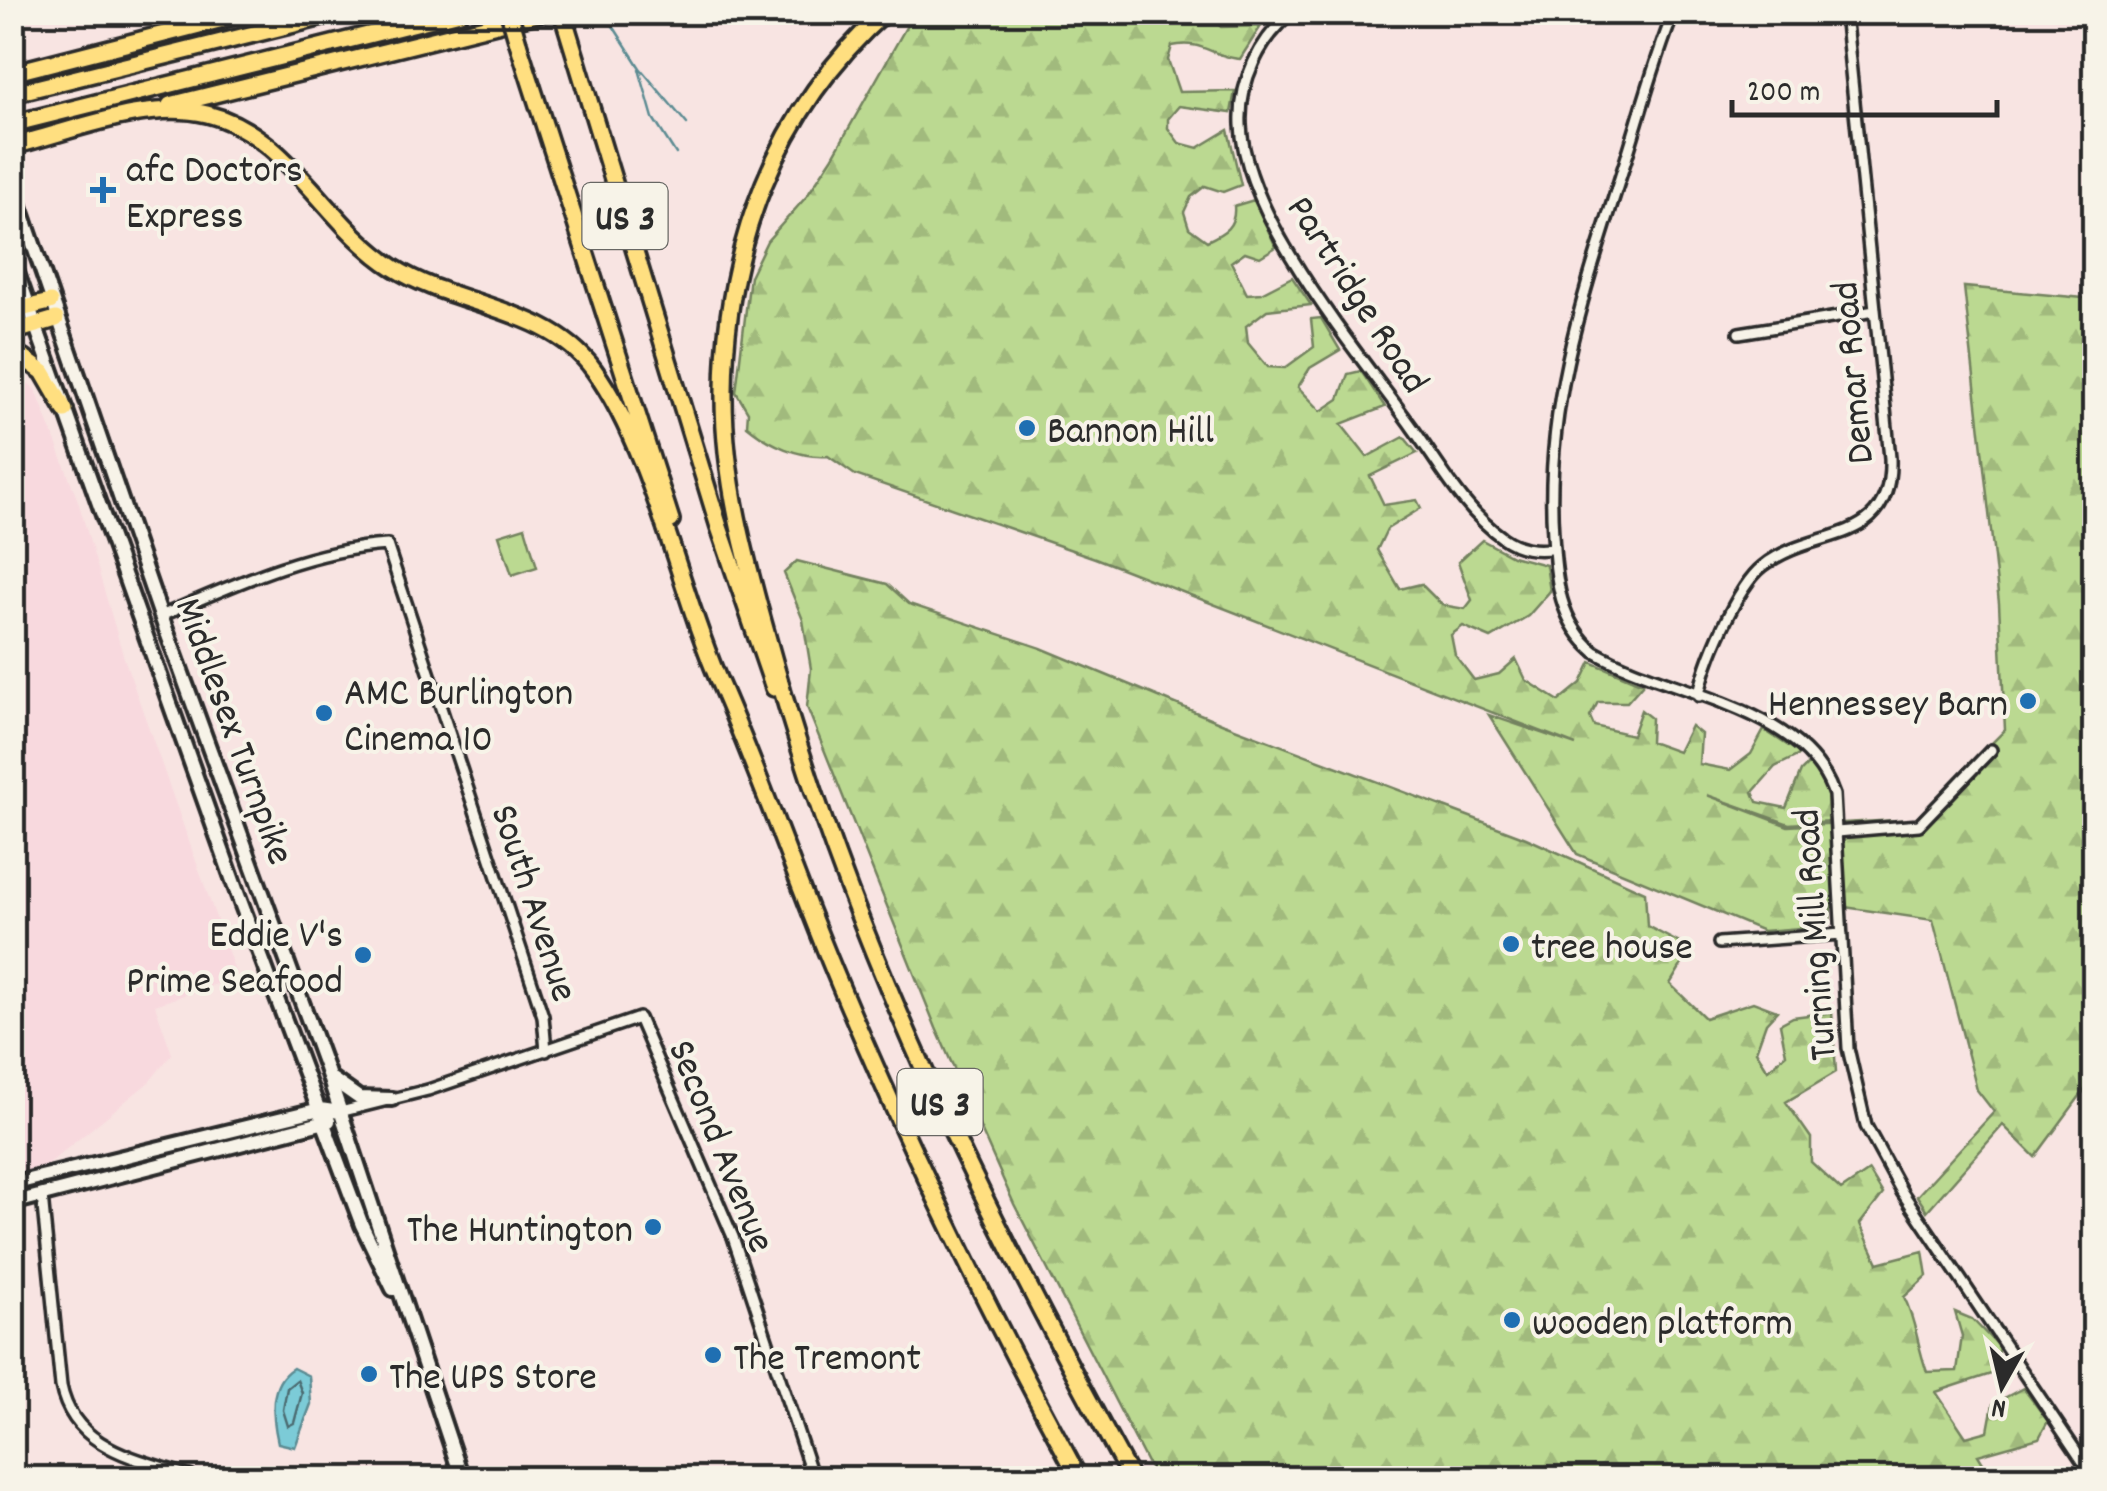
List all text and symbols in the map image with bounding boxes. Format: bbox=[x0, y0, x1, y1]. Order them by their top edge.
scale bar bbox=[1732, 55, 1997, 117]
text: 200 m bbox=[1747, 73, 1820, 116]
place label: afc Doctors Express bbox=[126, 145, 303, 248]
marker: afc Doctors Express bbox=[90, 177, 116, 203]
road number: US 3 bbox=[582, 183, 668, 249]
street label: Partridge Road bbox=[1269, 186, 1440, 407]
street label: Demar Road bbox=[1820, 279, 1893, 466]
place label: Bannon Hill bbox=[1047, 406, 1214, 463]
marker: Bannon Hill bbox=[1016, 417, 1038, 439]
street label: Middlesex Turnpike bbox=[156, 591, 306, 874]
place label: AMC Burlington Cinema 10 bbox=[344, 668, 573, 771]
place label: Hennessey Barn bbox=[1768, 679, 2008, 736]
marker: Hennessey Barn bbox=[2017, 690, 2039, 712]
marker: AMC Burlington Cinema 10 bbox=[313, 702, 335, 724]
street label: South Avenue bbox=[472, 798, 590, 1010]
street label: Turning Mill Road bbox=[1781, 806, 1856, 1063]
place label: Eddie V's Prime Seafood bbox=[126, 910, 343, 1013]
place label: tree house bbox=[1531, 922, 1693, 979]
marker: tree house bbox=[1500, 933, 1522, 955]
marker: Eddie V's Prime Seafood bbox=[352, 944, 374, 966]
street label: Second Avenue bbox=[649, 1032, 787, 1262]
road number: US 3 bbox=[898, 1069, 982, 1135]
place label: The Huntington bbox=[407, 1205, 633, 1262]
marker: The Huntington bbox=[642, 1216, 664, 1238]
place label: wooden platform bbox=[1532, 1298, 1793, 1355]
marker: wooden platform bbox=[1501, 1309, 1523, 1331]
place label: The Tremont bbox=[733, 1333, 921, 1390]
north arrow bbox=[1952, 1336, 2052, 1436]
marker: The Tremont bbox=[702, 1344, 724, 1366]
place label: The UPS Store bbox=[389, 1352, 597, 1409]
marker: The UPS Store bbox=[358, 1363, 380, 1385]
text: N bbox=[1990, 1385, 2009, 1427]

